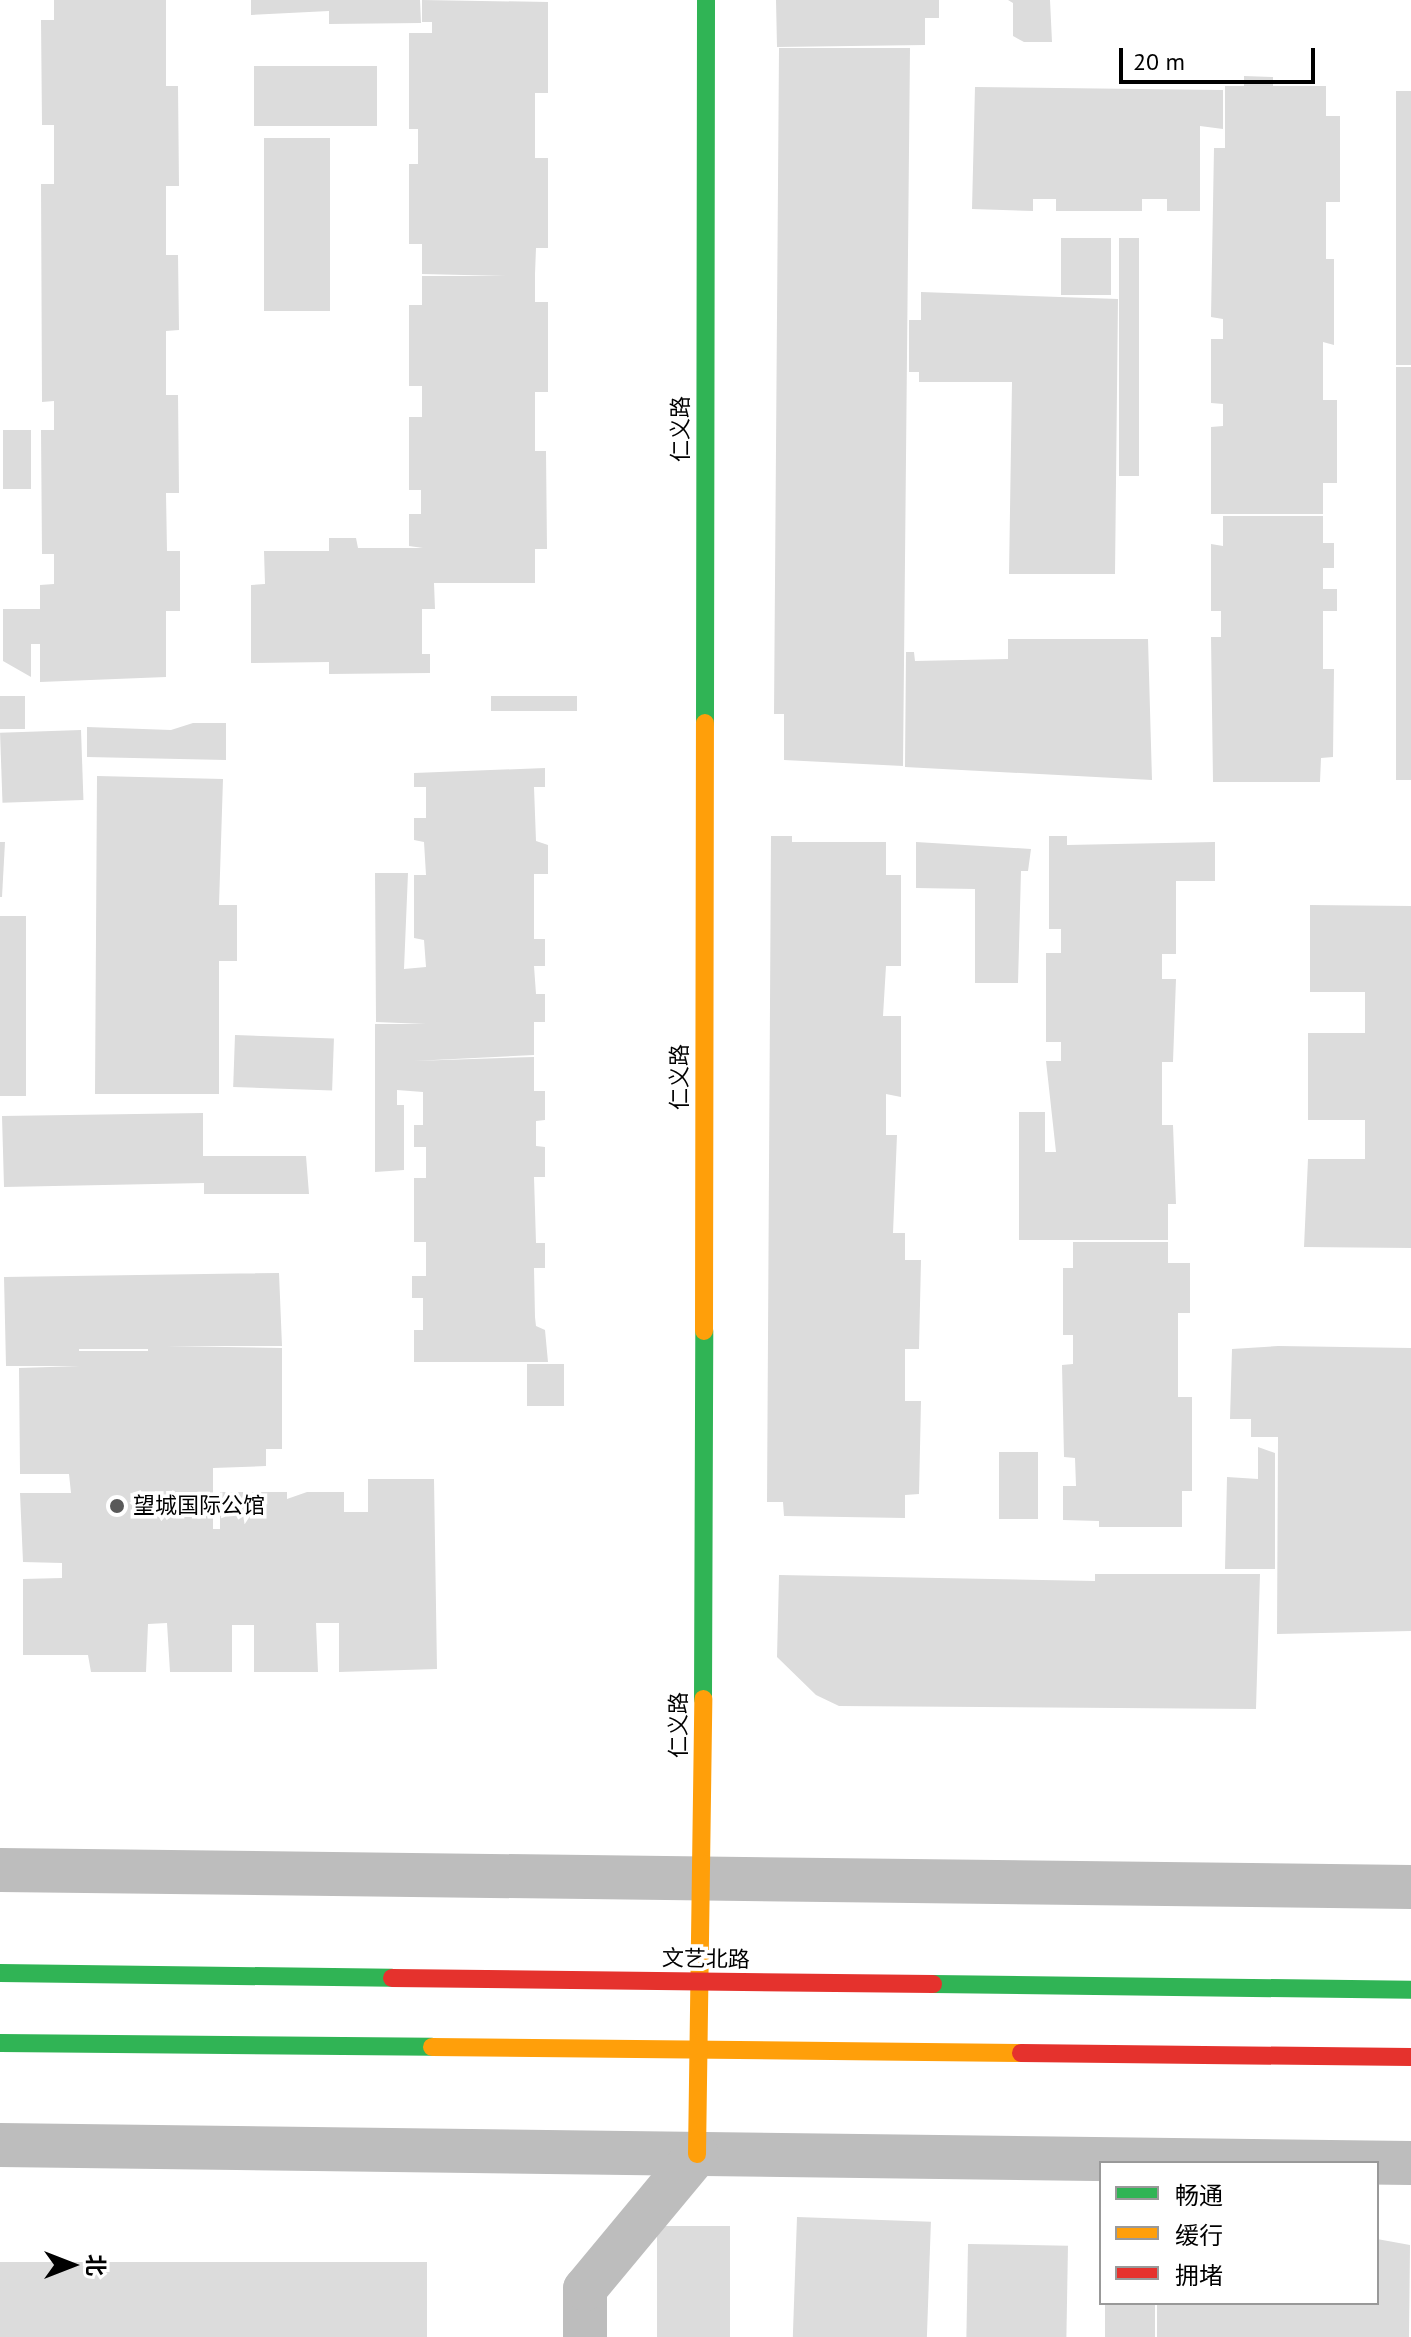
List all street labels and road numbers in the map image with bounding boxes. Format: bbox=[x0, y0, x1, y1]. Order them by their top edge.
street label: 仁义路 bbox=[668, 396, 694, 462]
street label: 仁义路 bbox=[667, 1044, 693, 1110]
street label: 仁义路 bbox=[666, 1692, 692, 1758]
street label: 文艺北路 bbox=[662, 1945, 750, 1973]

